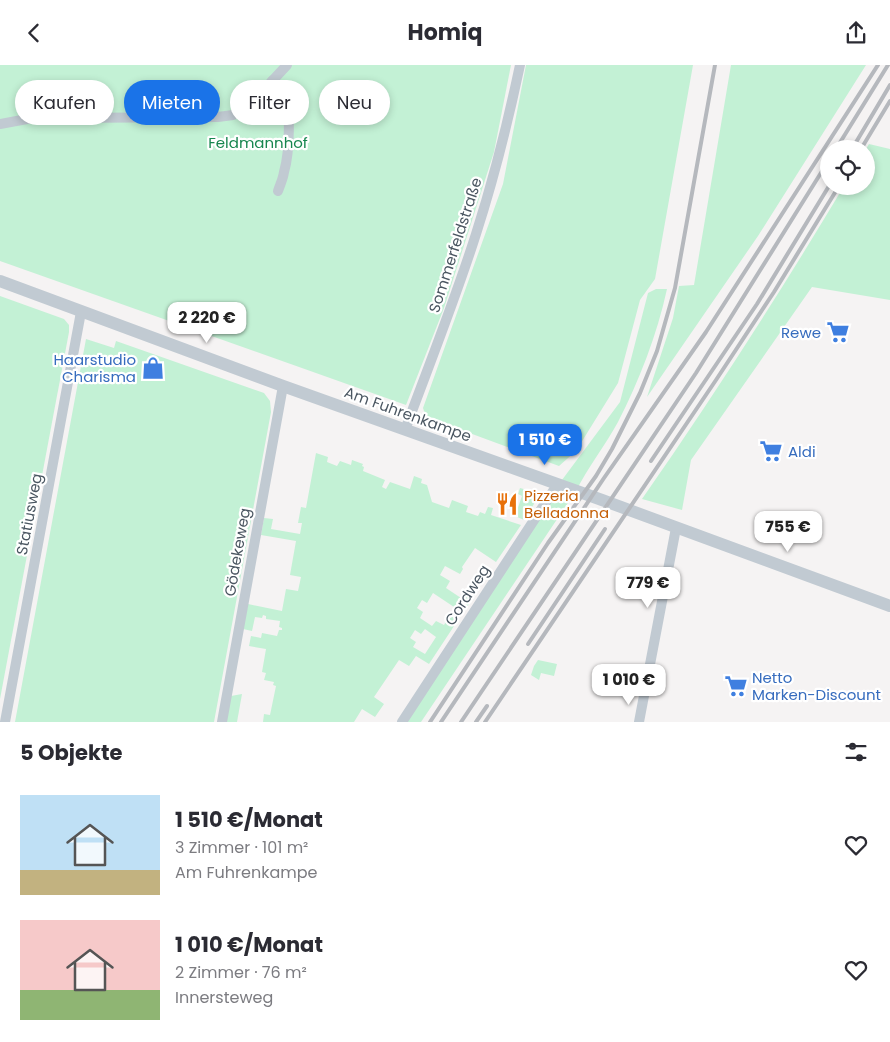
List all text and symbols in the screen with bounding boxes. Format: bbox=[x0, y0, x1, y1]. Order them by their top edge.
text: Homiq bbox=[408, 17, 482, 48]
icon: back bbox=[20, 19, 48, 47]
icon: share bbox=[842, 19, 870, 47]
chip: Kaufen bbox=[15, 80, 114, 125]
chip: Mieten bbox=[124, 80, 220, 125]
chip: Filter bbox=[230, 80, 309, 125]
chip: Neu bbox=[319, 80, 390, 125]
park label: Feldmannhof bbox=[208, 132, 308, 153]
map controls bbox=[820, 140, 875, 195]
button: locate bbox=[820, 140, 875, 195]
street label: Sommerfeldstraße bbox=[423, 175, 487, 315]
pin: 2 220 € bbox=[161, 301, 253, 344]
text: 2 220 € bbox=[178, 306, 236, 329]
supermarket icon: Rewe bbox=[825, 319, 851, 345]
place label: Rewe bbox=[781, 322, 821, 343]
place label: Haarstudio Charisma bbox=[53, 349, 136, 387]
shop icon: Haarstudio Charisma bbox=[140, 355, 166, 381]
street label: Am Fuhrenkampe bbox=[342, 381, 474, 447]
pin: 1 510 € bbox=[499, 423, 591, 466]
text: 1 510 € bbox=[519, 428, 571, 451]
supermarket icon: Aldi bbox=[758, 438, 784, 464]
place label: Aldi bbox=[788, 441, 816, 462]
street label: Statiusweg bbox=[11, 471, 47, 557]
place label: Pizzeria Belladonna bbox=[524, 485, 609, 523]
restaurant icon: Pizzeria Belladonna bbox=[494, 491, 520, 517]
street label: Gödekeweg bbox=[219, 506, 255, 598]
pin: 755 € bbox=[753, 511, 823, 553]
text: 755 € bbox=[765, 515, 811, 538]
street label: Cordweg bbox=[439, 560, 495, 630]
pin: 779 € bbox=[613, 567, 683, 609]
text: 779 € bbox=[626, 571, 670, 594]
pin: 1 010 € bbox=[583, 663, 675, 706]
place label: Netto Marken-Discount bbox=[752, 667, 881, 705]
text: 1 010 € bbox=[603, 668, 655, 691]
supermarket icon: Netto Marken-Discount bbox=[723, 673, 749, 699]
text: 5 Objekte bbox=[20, 738, 122, 767]
icon: filters bbox=[842, 738, 870, 766]
text: 1 510 €/Monat bbox=[175, 805, 323, 834]
icon: home bbox=[60, 815, 120, 875]
icon: heart bbox=[842, 831, 870, 859]
text: 3 Zimmer · 101 m² bbox=[175, 836, 308, 859]
text: Am Fuhrenkampe bbox=[175, 861, 317, 884]
text: 1 010 €/Monat bbox=[175, 930, 323, 959]
icon: home bbox=[60, 940, 120, 1000]
icon: heart bbox=[842, 956, 870, 984]
text: 2 Zimmer · 76 m² bbox=[175, 961, 307, 984]
text: Innersteweg bbox=[175, 986, 273, 1009]

